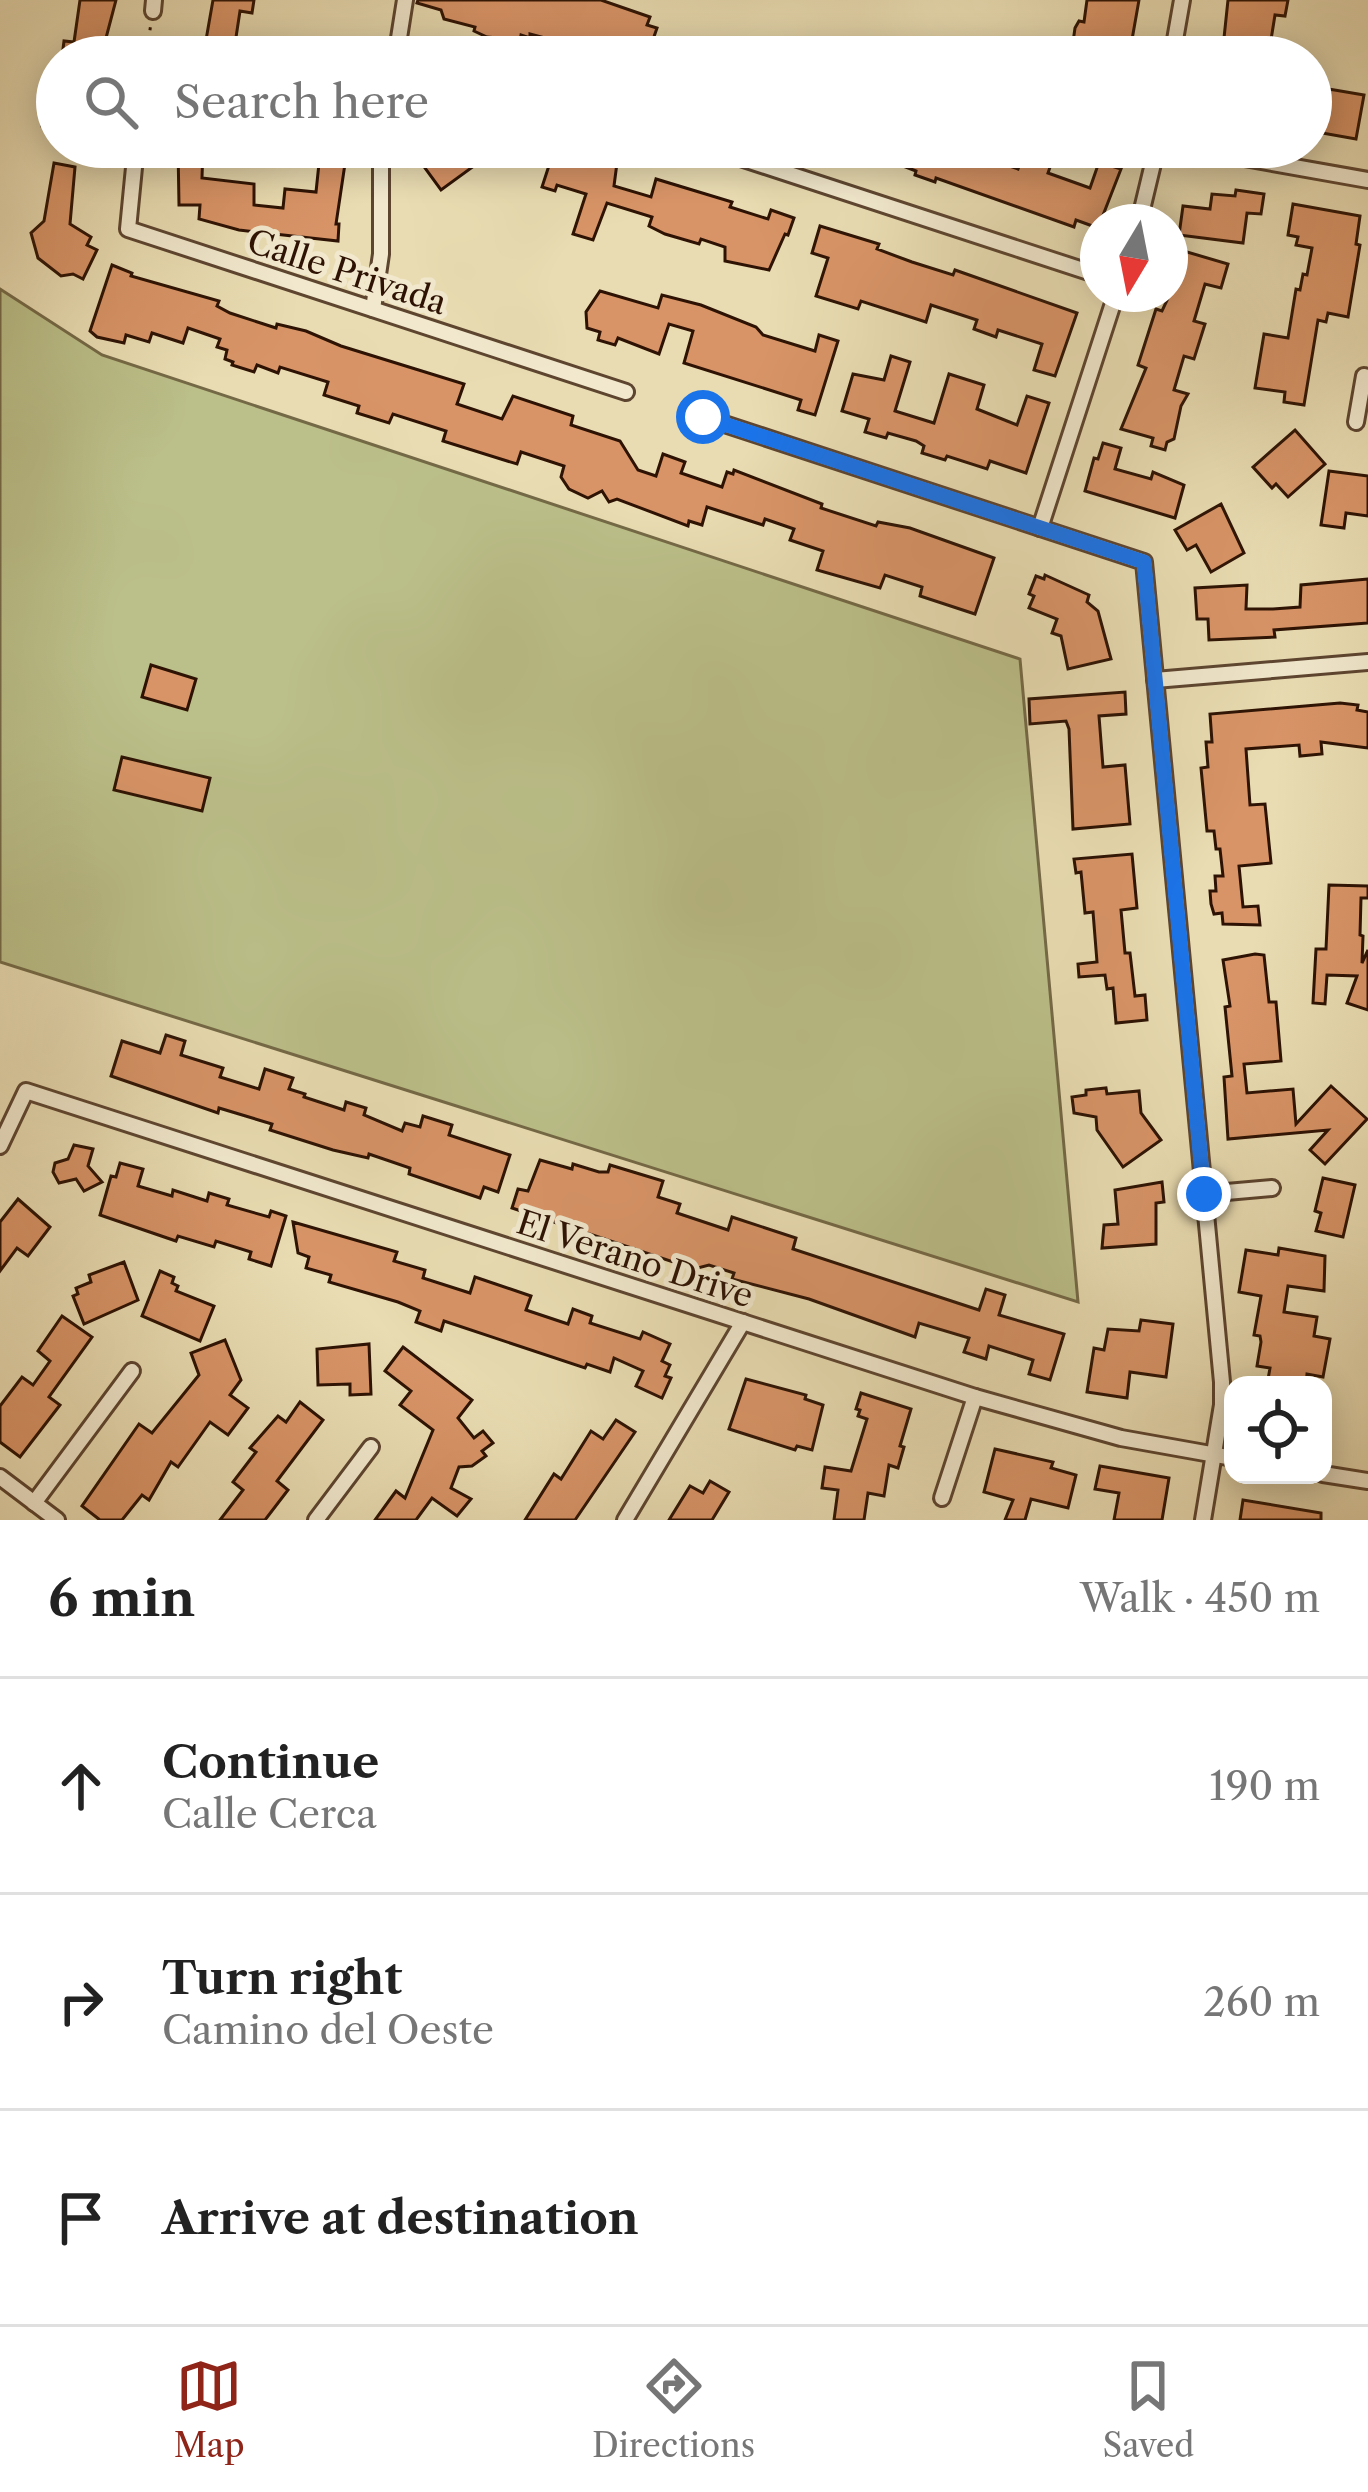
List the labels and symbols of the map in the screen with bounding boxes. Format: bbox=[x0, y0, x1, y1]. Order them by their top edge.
north arrow bbox=[1080, 204, 1188, 312]
street label: Calle Privada bbox=[242, 221, 452, 324]
route start bbox=[676, 390, 730, 444]
route end bbox=[1177, 1167, 1231, 1221]
street label: El Verano Drive bbox=[512, 1201, 758, 1317]

